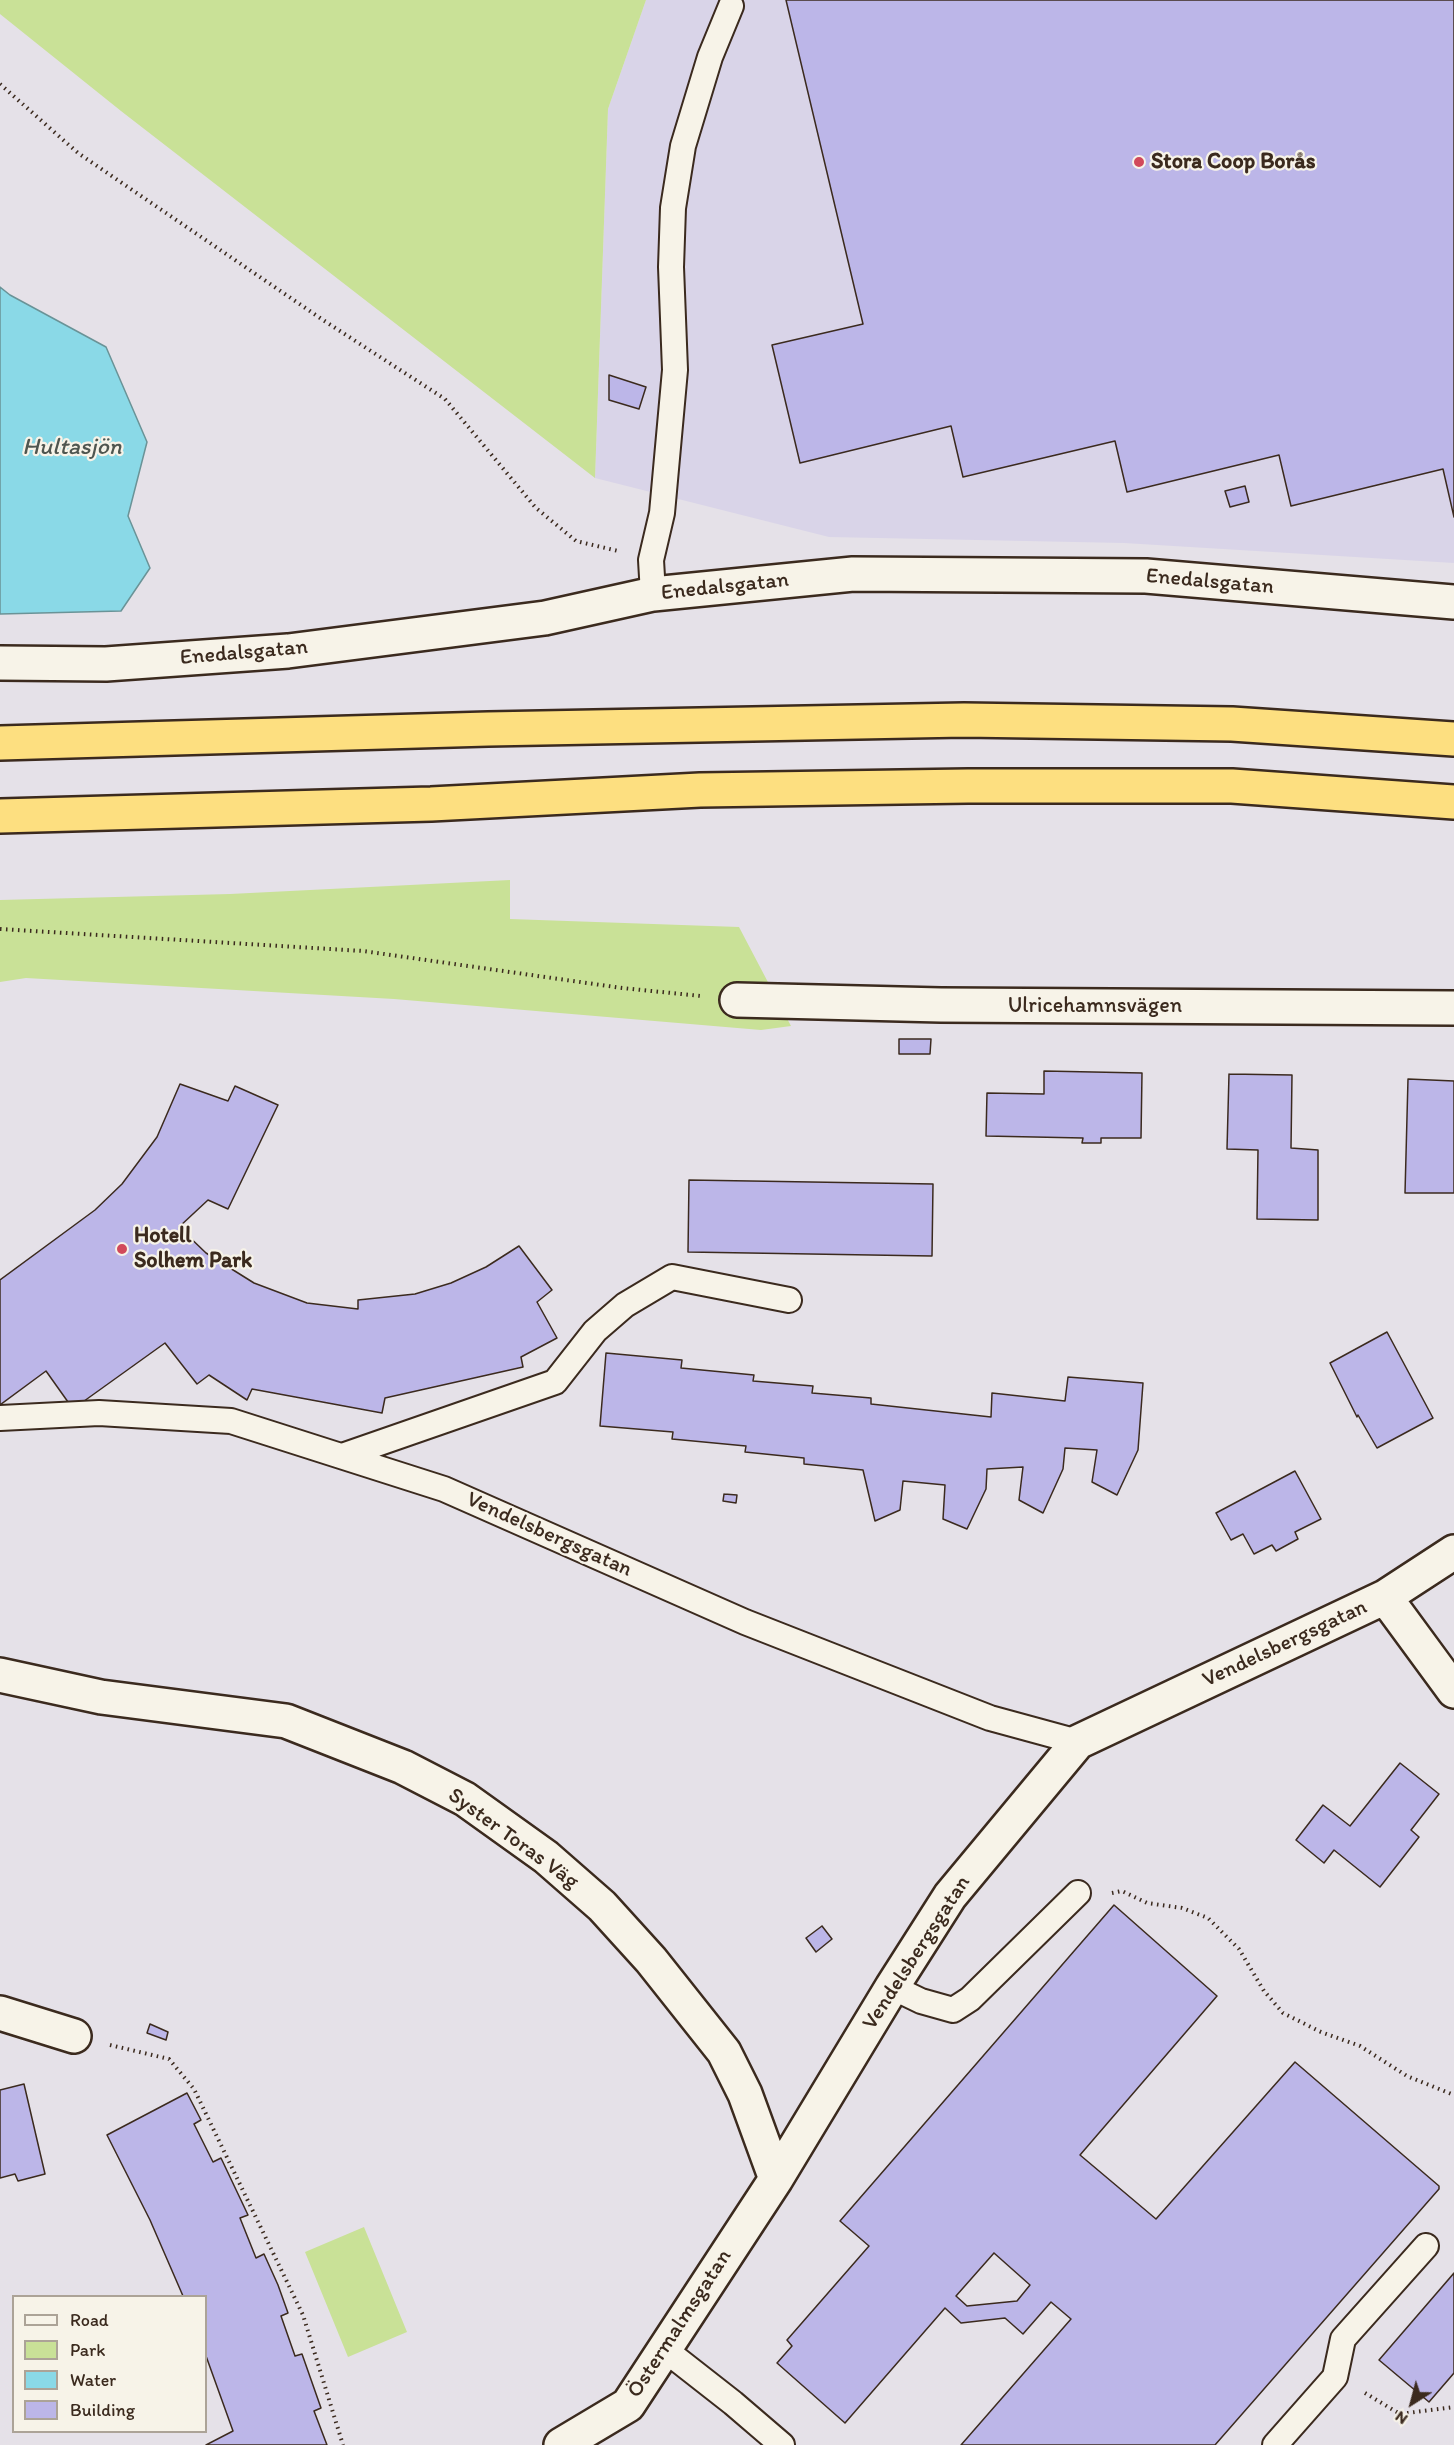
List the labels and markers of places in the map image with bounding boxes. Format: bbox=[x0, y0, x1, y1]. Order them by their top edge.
place label: Stora Coop Borås bbox=[1151, 149, 1316, 175]
marker: Stora Coop Borås bbox=[1132, 155, 1146, 169]
place label: Hotell Solhem Park bbox=[134, 1223, 252, 1274]
marker: Hotell Solhem Park bbox=[115, 1242, 129, 1256]

